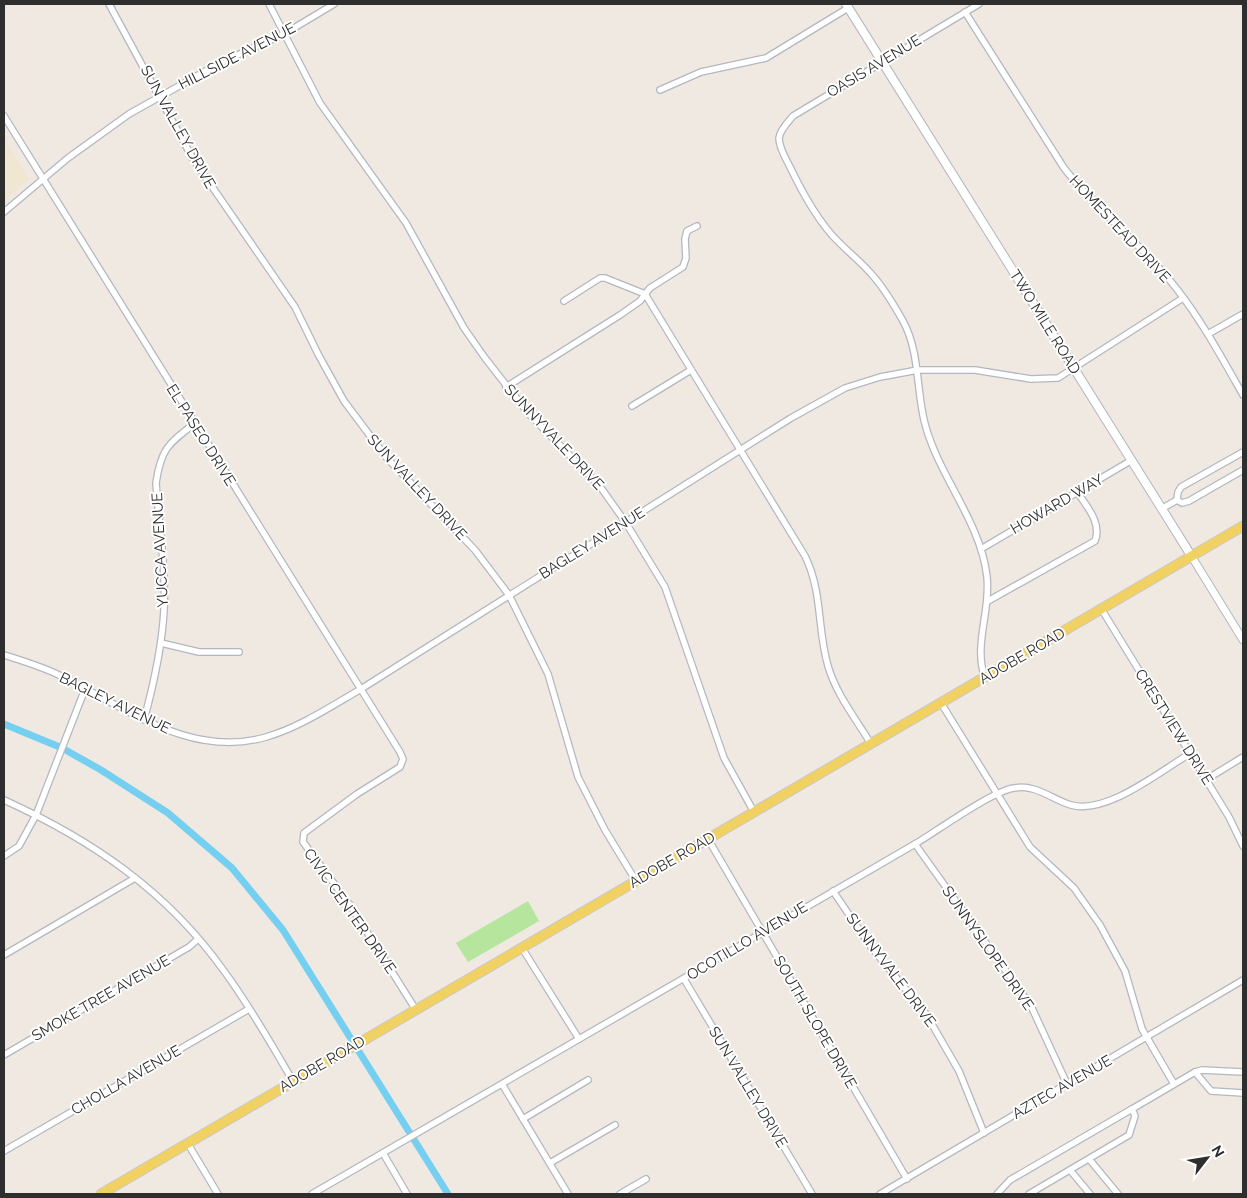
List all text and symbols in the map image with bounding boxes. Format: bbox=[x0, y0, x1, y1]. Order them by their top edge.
street label: HILLSIDE AVENUE bbox=[175, 19, 299, 93]
street label: OASIS AVENUE bbox=[824, 31, 924, 101]
street label: SUN VALLEY DRIVE bbox=[137, 62, 219, 192]
street label: HOMESTEAD DRIVE bbox=[1066, 172, 1174, 286]
street label: TWO MILE ROAD bbox=[1006, 266, 1084, 378]
street label: SUNNYVALE DRIVE bbox=[500, 380, 608, 494]
street label: EL PASEO DRIVE bbox=[162, 381, 240, 489]
street label: SUN VALLEY DRIVE bbox=[363, 430, 471, 544]
street label: HOWARD WAY bbox=[1007, 470, 1107, 538]
street label: YUCCA AVENUE bbox=[148, 492, 172, 608]
street label: BAGLEY AVENUE bbox=[536, 503, 648, 583]
street label: ADOBE ROAD bbox=[976, 624, 1069, 688]
street label: CRESTVIEW DRIVE bbox=[1131, 666, 1217, 788]
street label: BAGLEY AVENUE bbox=[57, 668, 173, 738]
street label: ADOBE ROAD bbox=[626, 828, 719, 892]
street label: CIVIC CENTER DRIVE bbox=[300, 845, 400, 977]
street label: SUNNYSLOPE DRIVE bbox=[938, 882, 1038, 1014]
street label: OCOTILLO AVENUE bbox=[683, 898, 811, 984]
street label: SUNNYVALE DRIVE bbox=[842, 909, 940, 1031]
street label: SMOKE TREE AVENUE bbox=[29, 951, 173, 1045]
street label: SOUTH SLOPE DRIVE bbox=[770, 952, 860, 1092]
street label: SUN VALLEY DRIVE bbox=[705, 1023, 791, 1151]
street label: ADOBE ROAD bbox=[276, 1032, 369, 1096]
street label: CHOLLA AVENUE bbox=[68, 1041, 184, 1119]
street label: AZTEC AVENUE bbox=[1009, 1051, 1115, 1123]
north arrow bbox=[1182, 1133, 1232, 1183]
text: N bbox=[1209, 1143, 1228, 1160]

